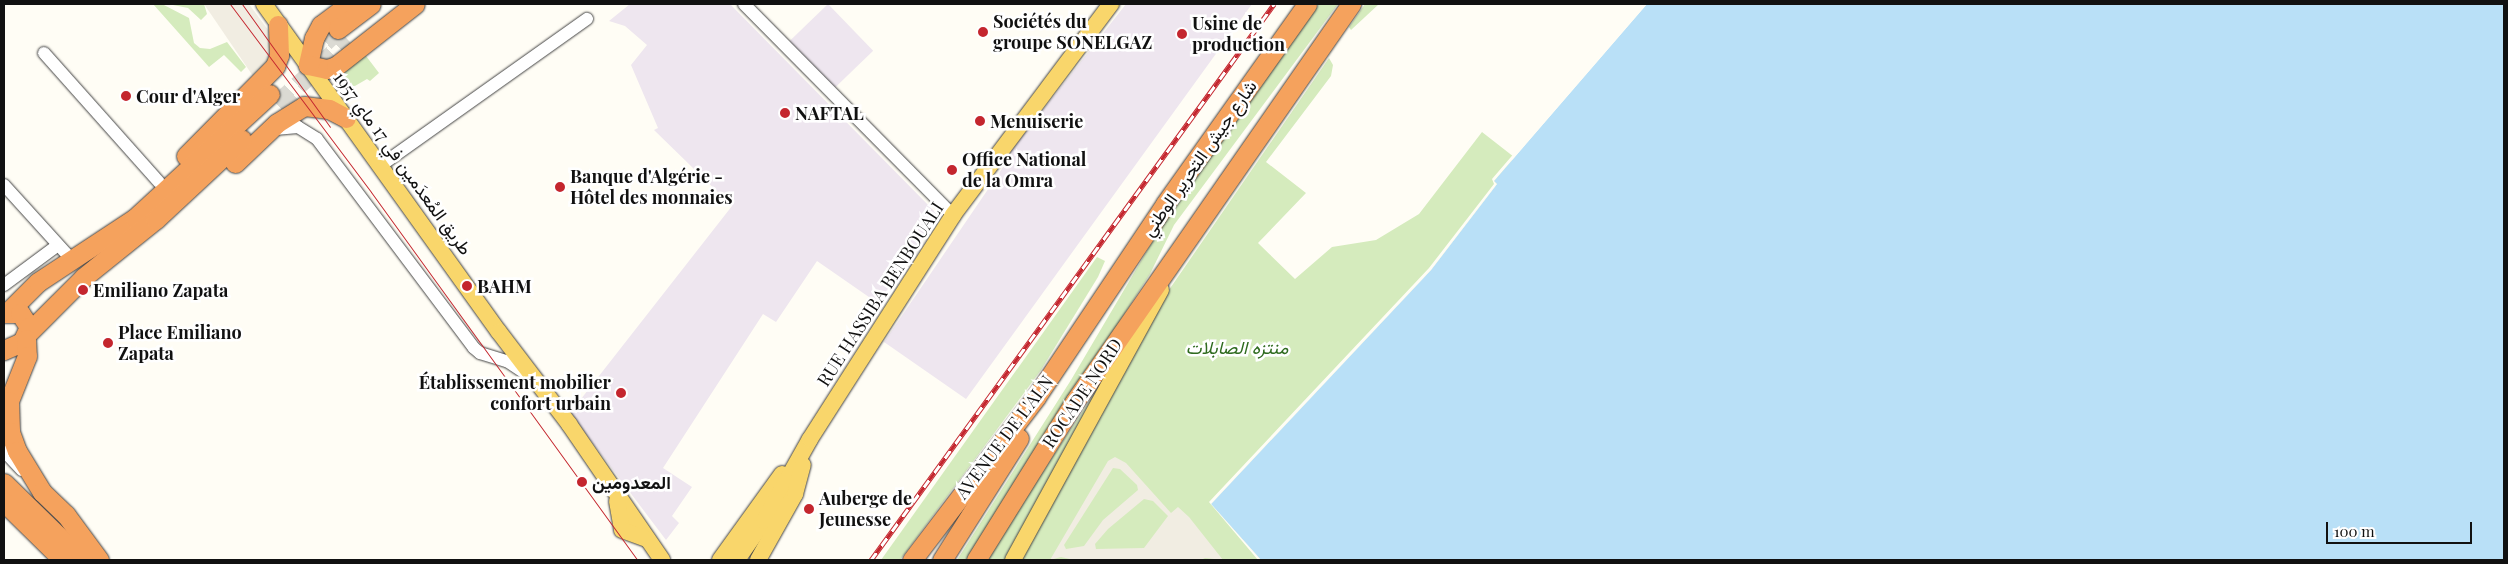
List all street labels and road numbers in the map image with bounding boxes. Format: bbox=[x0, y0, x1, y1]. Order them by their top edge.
street label: طريق المُعدَمين في 17 ماي 1957 bbox=[329, 67, 477, 259]
street label: شارع جيش التحرير الوطني bbox=[1137, 76, 1261, 240]
street label: RUE HASSIBA BENBOUALI bbox=[812, 198, 948, 390]
street label: ROCADE NORD bbox=[1038, 334, 1126, 452]
street label: AVENUE DE L'ALN bbox=[951, 371, 1057, 503]

